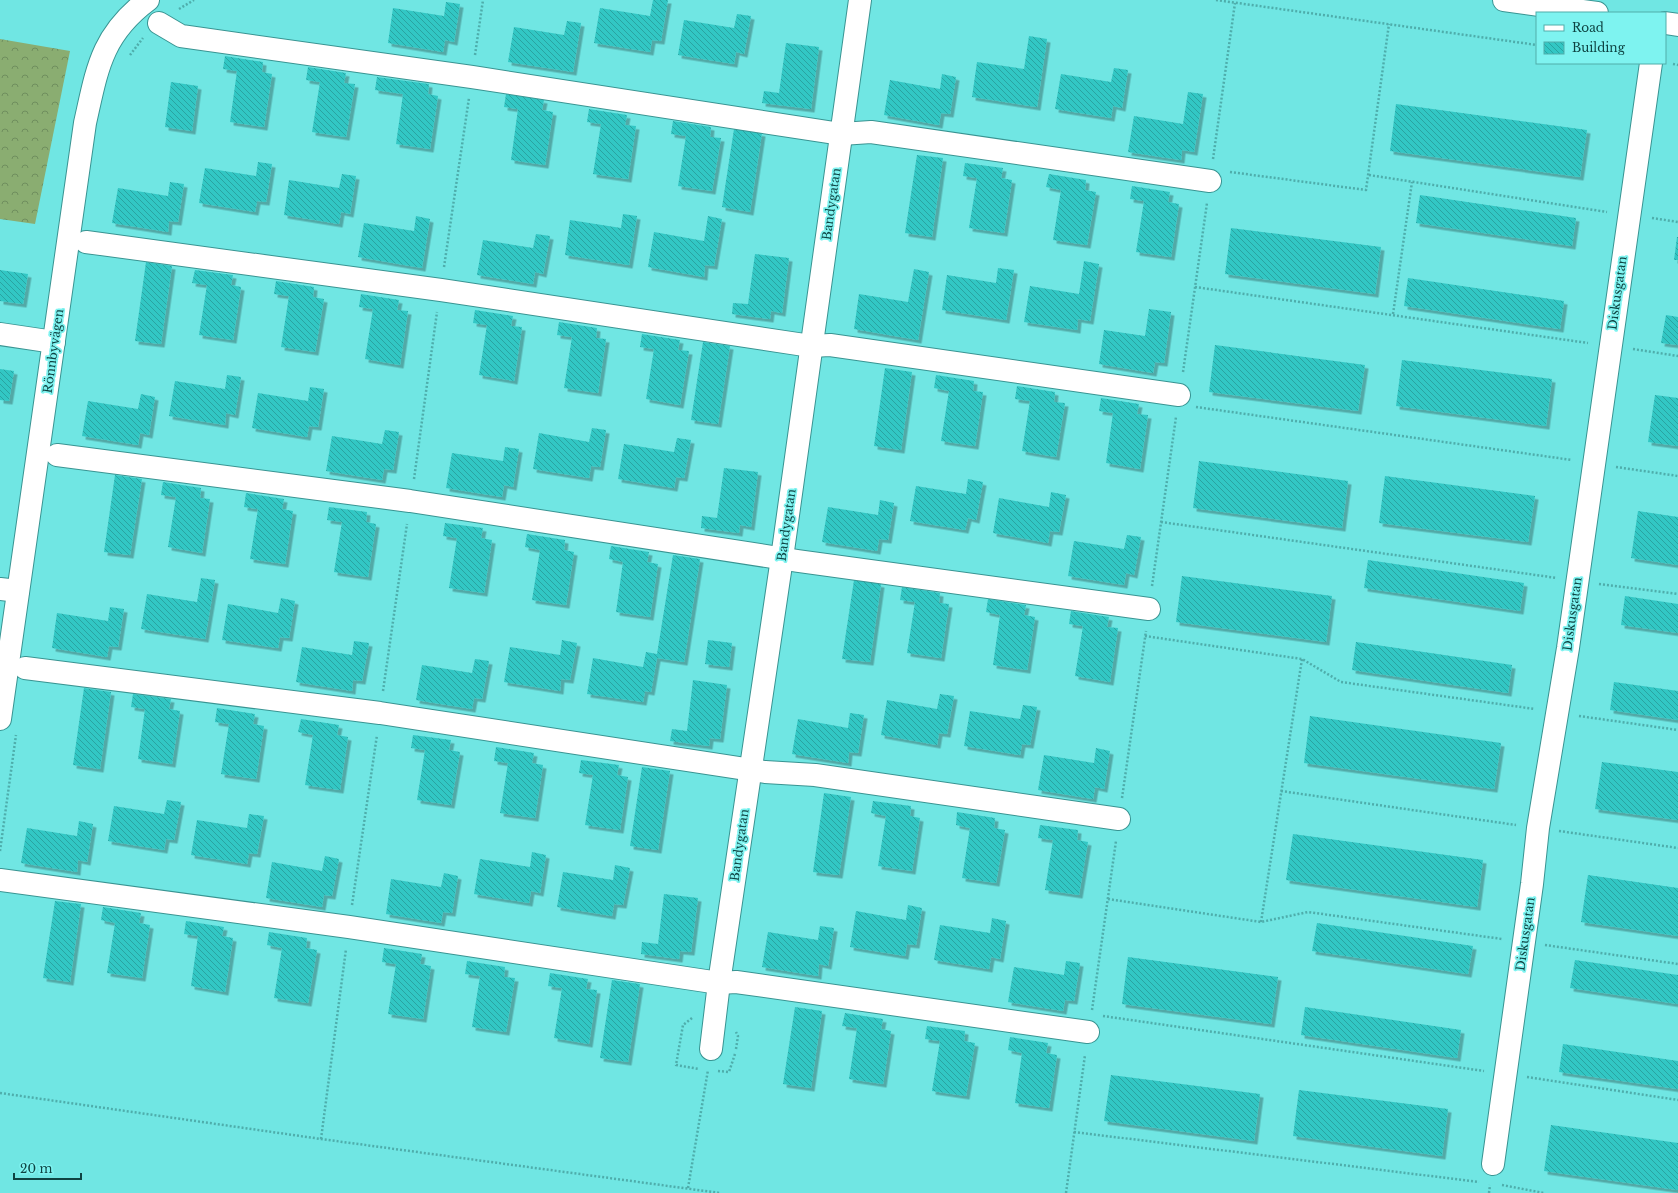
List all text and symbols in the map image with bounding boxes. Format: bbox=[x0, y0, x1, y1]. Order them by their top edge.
legend bbox=[1536, 12, 1666, 64]
text: Road bbox=[1572, 20, 1604, 35]
text: Building bbox=[1572, 40, 1626, 55]
street label: Bandygatan bbox=[818, 167, 844, 241]
street label: Diskusgatan bbox=[1604, 255, 1630, 331]
street label: Rönnbyvägen bbox=[40, 308, 66, 394]
street label: Bandygatan bbox=[773, 488, 799, 562]
street label: Diskusgatan bbox=[1559, 576, 1585, 652]
street label: Bandygatan bbox=[726, 808, 752, 882]
street label: Diskusgatan bbox=[1512, 896, 1538, 972]
scale bar bbox=[14, 1155, 81, 1181]
text: 20 m bbox=[20, 1161, 52, 1176]

